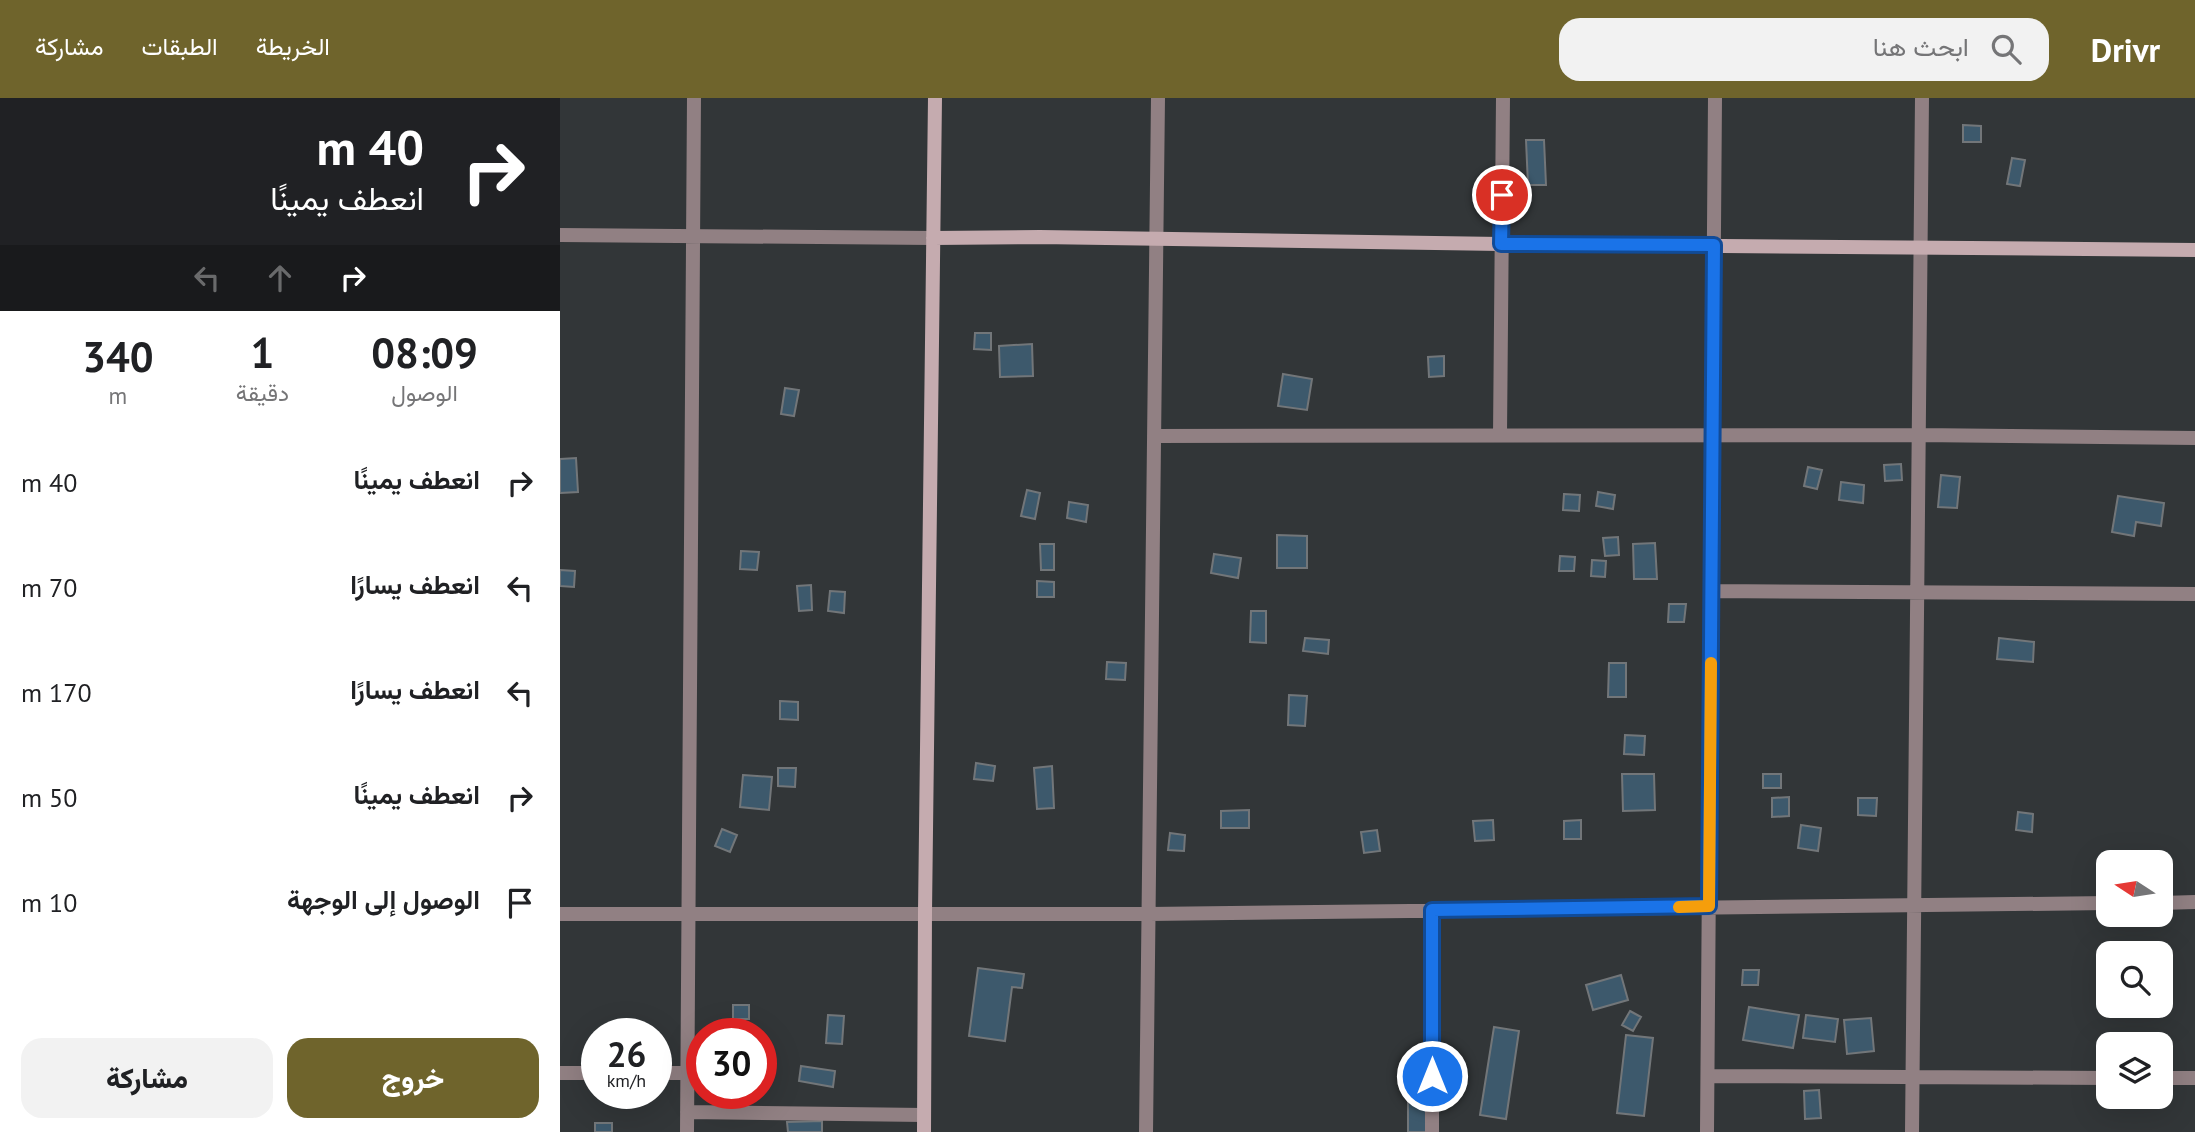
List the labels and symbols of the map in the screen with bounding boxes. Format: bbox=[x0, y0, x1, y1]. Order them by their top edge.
pin bbox=[1472, 165, 1532, 225]
north arrow bbox=[2096, 850, 2174, 928]
speed limit sign: 30 bbox=[686, 1018, 777, 1109]
position arrow bbox=[1395, 1039, 1469, 1113]

